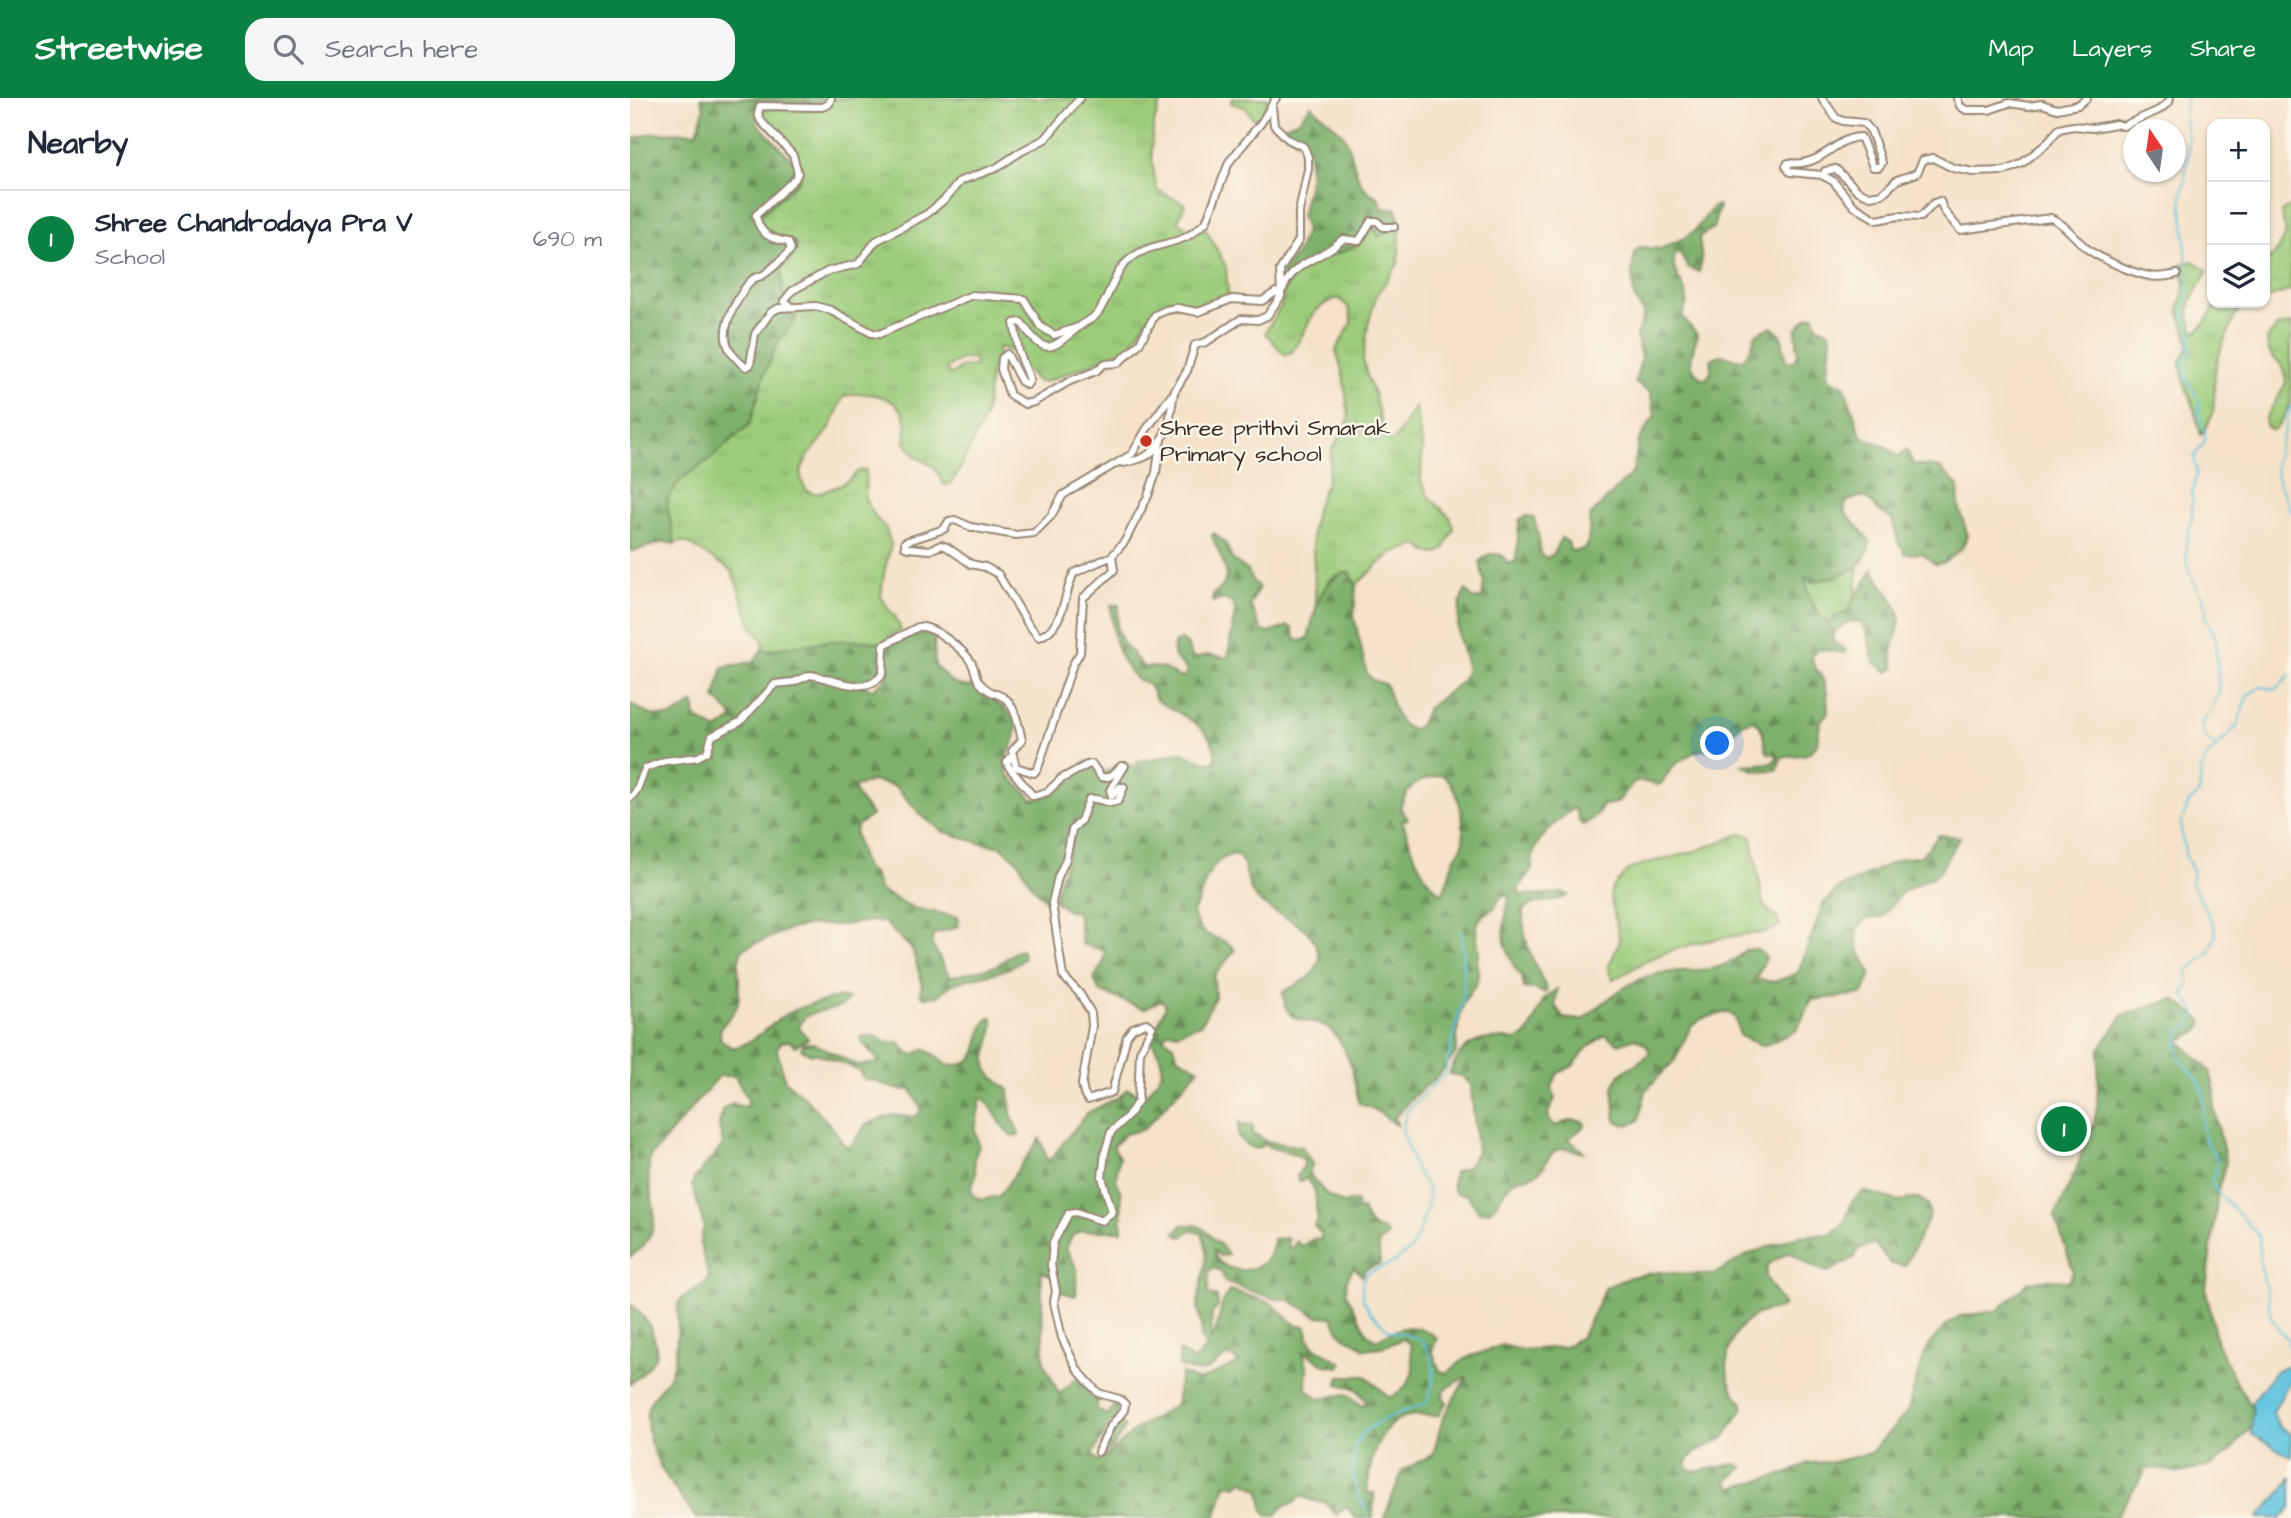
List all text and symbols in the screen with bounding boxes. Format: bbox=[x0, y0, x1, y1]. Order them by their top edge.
search box bbox=[245, 18, 735, 81]
text: Streetwise bbox=[35, 26, 203, 72]
icon: search bbox=[269, 30, 307, 68]
text: Search here bbox=[325, 31, 478, 67]
text: Map bbox=[1989, 32, 2034, 66]
text: Layers bbox=[2072, 32, 2152, 66]
text: Share bbox=[2190, 32, 2256, 66]
north arrow bbox=[2123, 119, 2186, 182]
map controls bbox=[2207, 119, 2270, 308]
button: + bbox=[2207, 119, 2270, 182]
text: Nearby bbox=[28, 123, 128, 165]
button: − bbox=[2207, 182, 2270, 245]
text: Shree Chandrodaya Pra V bbox=[95, 205, 413, 241]
text: 1 bbox=[50, 223, 52, 255]
text: 690 m bbox=[533, 223, 602, 255]
text: School bbox=[95, 241, 165, 273]
button: layers bbox=[2207, 245, 2270, 308]
place label: Shree prithvi Smarak Primary school bbox=[1160, 412, 1390, 471]
marker: Shree prithvi Smarak Primary school bbox=[1138, 433, 1154, 449]
your location bbox=[1700, 726, 1734, 760]
pin: 1 bbox=[2041, 1103, 2087, 1155]

